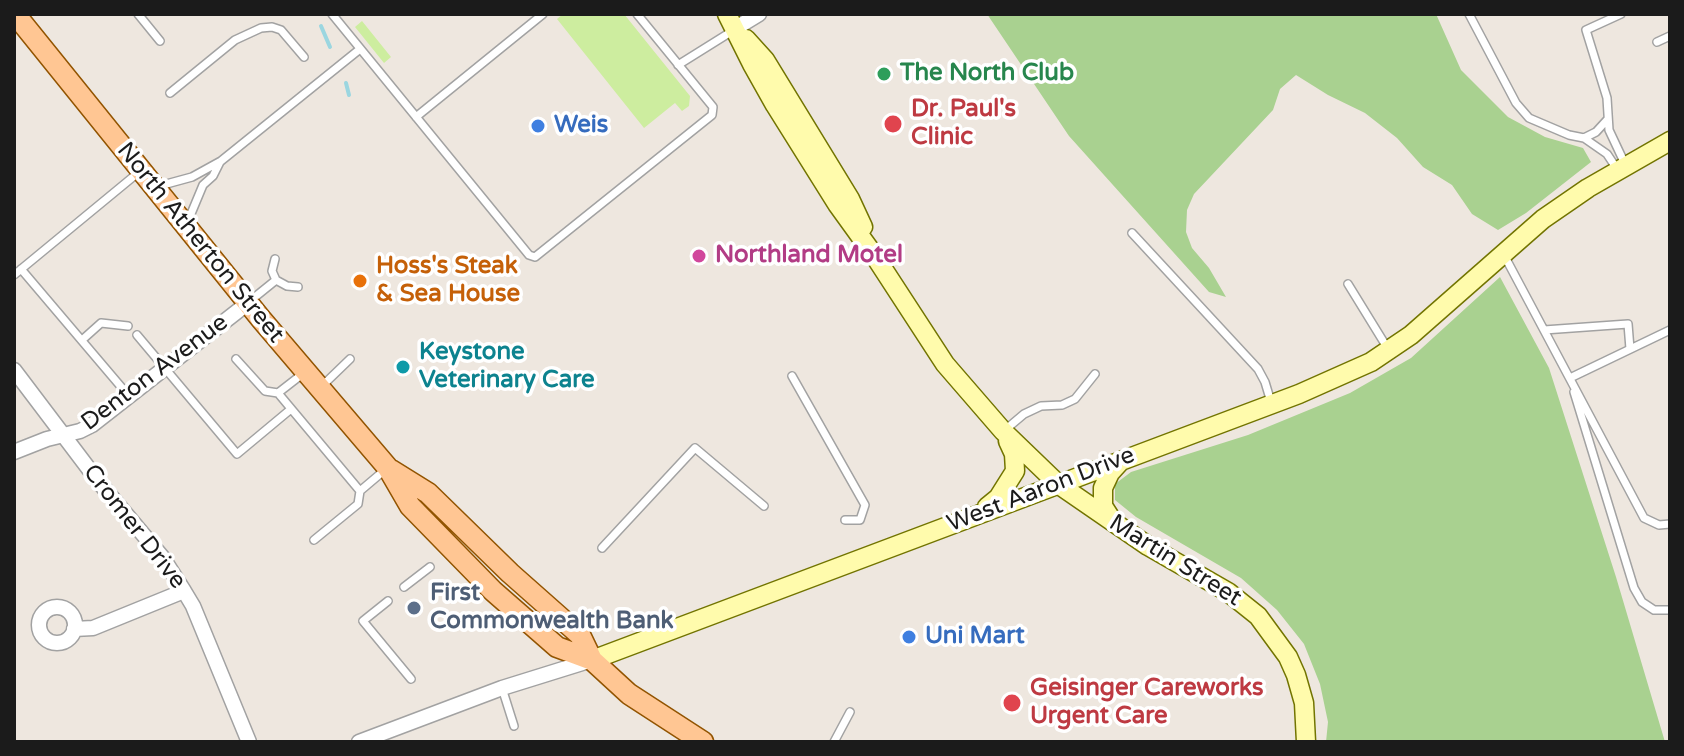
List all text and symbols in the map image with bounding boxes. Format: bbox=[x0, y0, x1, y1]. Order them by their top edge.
place label: The North Club bbox=[900, 60, 1074, 88]
marker: The North Club bbox=[875, 65, 893, 83]
place label: Dr. Paul's Clinic bbox=[911, 96, 1016, 152]
place label: Weis bbox=[554, 112, 608, 140]
marker: Dr. Paul's Clinic bbox=[882, 113, 904, 135]
marker: Weis bbox=[529, 117, 547, 135]
street label: North Atherton Street bbox=[110, 137, 290, 349]
place label: Northland Motel bbox=[715, 242, 903, 270]
marker: Northland Motel bbox=[690, 247, 708, 265]
place label: Hoss's Steak & Sea House bbox=[376, 253, 520, 309]
marker: Hoss's Steak & Sea House bbox=[351, 272, 369, 290]
street label: Denton Avenue bbox=[76, 309, 234, 437]
place label: Keystone Veterinary Care bbox=[419, 339, 595, 395]
marker: Keystone Veterinary Care bbox=[394, 358, 412, 376]
street label: West Aaron Drive bbox=[943, 441, 1139, 539]
street label: Cromer Drive bbox=[76, 459, 192, 595]
street label: Martin Street bbox=[1104, 509, 1246, 613]
place label: First Commonwealth Bank bbox=[430, 580, 674, 636]
marker: First Commonwealth Bank bbox=[405, 599, 423, 617]
place label: Uni Mart bbox=[925, 623, 1025, 651]
marker: Uni Mart bbox=[900, 628, 918, 646]
place label: Geisinger Careworks Urgent Care bbox=[1030, 675, 1264, 731]
marker: Geisinger Careworks Urgent Care bbox=[1001, 692, 1023, 714]

